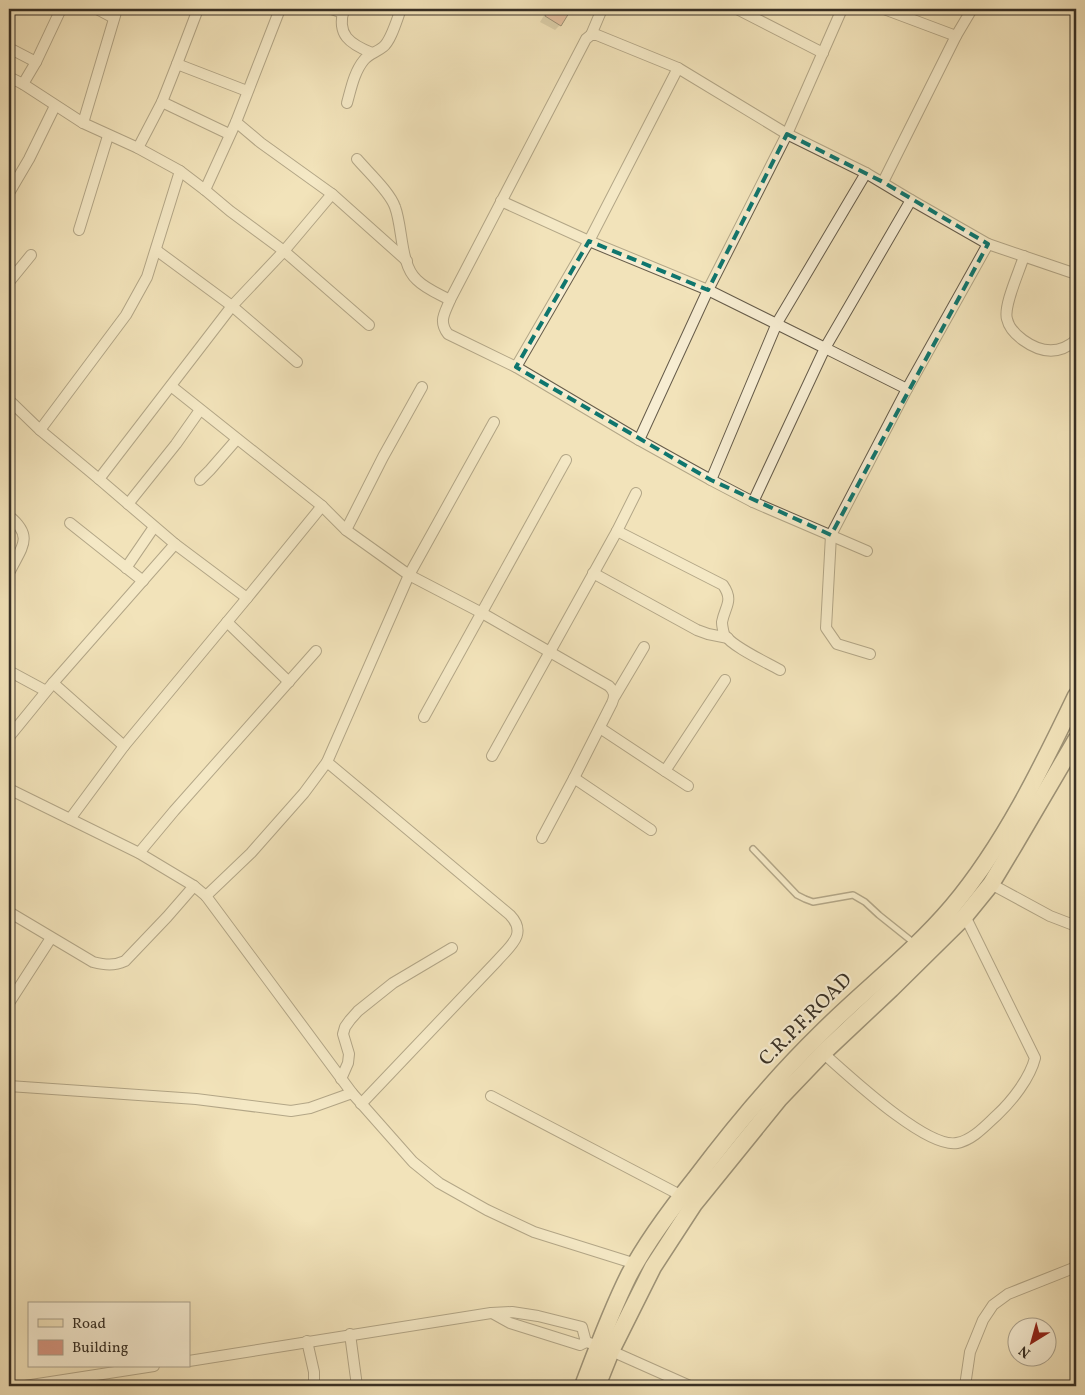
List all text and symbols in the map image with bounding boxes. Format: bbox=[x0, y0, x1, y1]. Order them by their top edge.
street label: C.R.P.F.ROAD bbox=[753, 967, 859, 1073]
legend bbox=[28, 1302, 190, 1368]
text: Road bbox=[72, 1314, 106, 1335]
north arrow bbox=[1008, 1318, 1058, 1368]
text: Building bbox=[72, 1338, 129, 1359]
text: N bbox=[1015, 1341, 1035, 1362]

